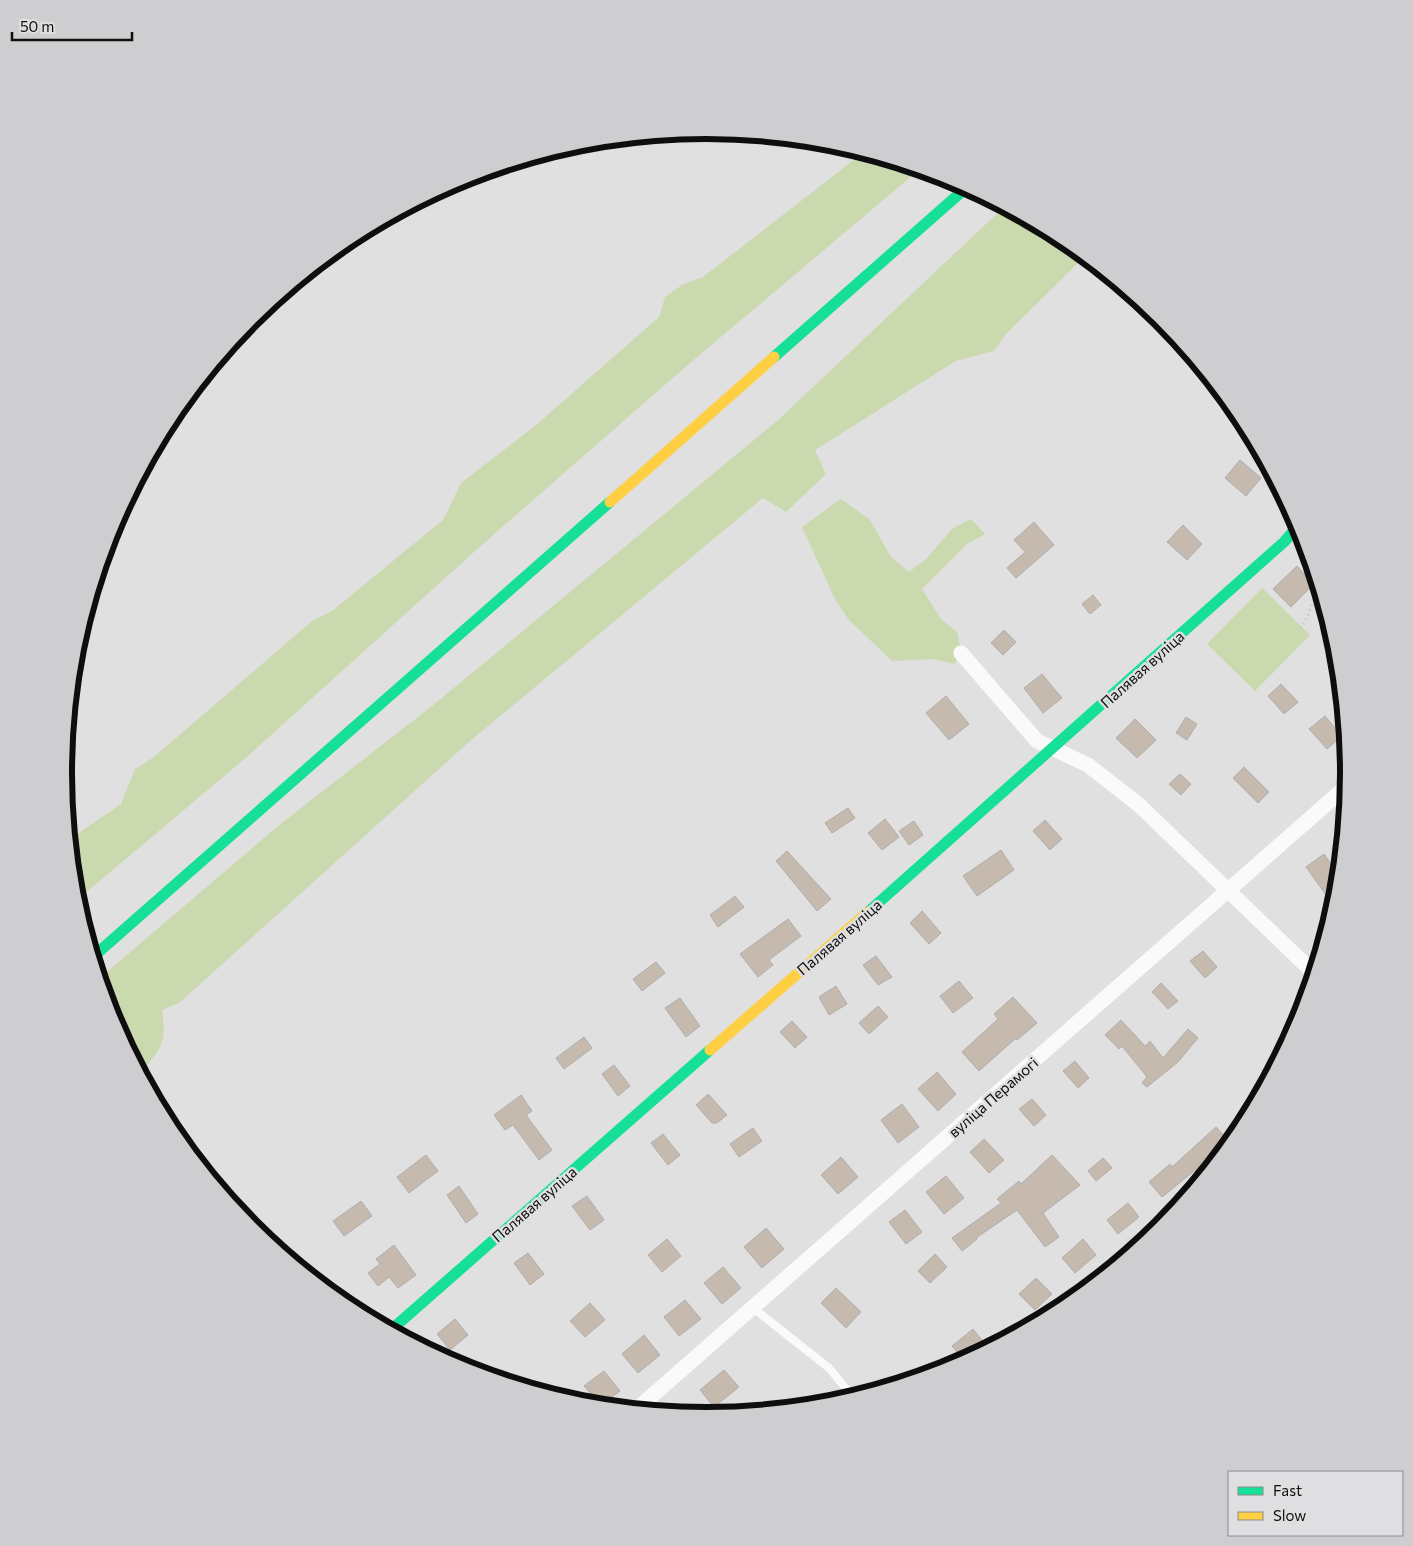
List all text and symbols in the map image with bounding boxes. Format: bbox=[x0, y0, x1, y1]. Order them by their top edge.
scale bar bbox=[12, 10, 132, 42]
text: 50 m bbox=[20, 17, 54, 35]
street label: Палявая вуліца bbox=[1097, 627, 1187, 711]
street label: Палявая вуліца bbox=[793, 895, 885, 979]
street label: вуліца Перамогі bbox=[945, 1053, 1041, 1141]
street label: Палявая вуліца bbox=[488, 1162, 580, 1246]
legend bbox=[1228, 1471, 1403, 1536]
text: Fast bbox=[1273, 1481, 1302, 1499]
text: Slow bbox=[1273, 1506, 1306, 1524]

